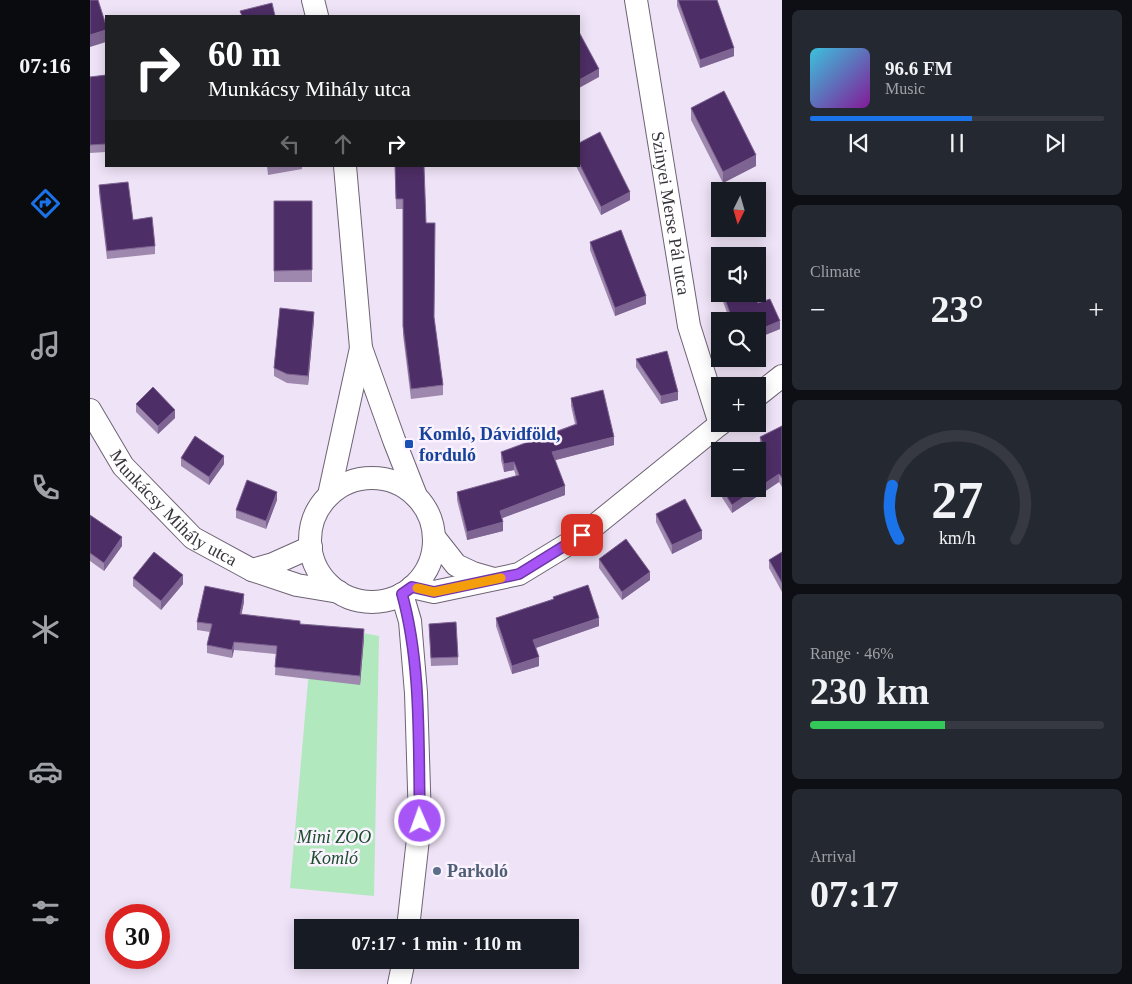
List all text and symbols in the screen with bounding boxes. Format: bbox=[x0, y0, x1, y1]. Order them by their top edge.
icon: right bbox=[125, 35, 190, 100]
text: 60 m bbox=[208, 35, 281, 74]
text: 07:16 bbox=[19, 53, 71, 78]
text: 96.6 FM bbox=[885, 58, 953, 79]
text: Munkácsy Mihály utca bbox=[208, 76, 411, 101]
text: Music bbox=[885, 80, 925, 97]
icon: previous bbox=[845, 129, 873, 157]
icon: pause bbox=[943, 129, 971, 157]
icon: next bbox=[1041, 129, 1069, 157]
icon: left bbox=[276, 130, 304, 158]
icon: ahead bbox=[329, 130, 357, 158]
icon: right bbox=[382, 130, 410, 158]
street label: Szinyei Merse Pál utca bbox=[648, 130, 694, 297]
north arrow bbox=[711, 182, 766, 238]
map controls bbox=[711, 182, 766, 497]
icon: directions bbox=[28, 186, 63, 221]
button: sound bbox=[711, 247, 766, 302]
text: Climate bbox=[810, 263, 861, 280]
text: 23° bbox=[930, 288, 984, 330]
text: − bbox=[810, 294, 826, 325]
text: + bbox=[1088, 294, 1104, 325]
button: search bbox=[711, 312, 766, 367]
icon: music bbox=[28, 328, 63, 363]
button: + bbox=[711, 377, 766, 432]
place label: Komló, Dávidföld, forduló bbox=[419, 424, 561, 465]
marker: Komló, Dávidföld, forduló bbox=[403, 438, 415, 450]
button: − bbox=[711, 442, 766, 497]
street label: Munkácsy Mihály utca bbox=[106, 446, 241, 570]
icon: phone bbox=[28, 470, 63, 505]
text: 27 bbox=[931, 472, 983, 529]
pin bbox=[561, 514, 603, 556]
icon: arrive bbox=[568, 521, 596, 549]
text: km/h bbox=[939, 528, 975, 548]
icon: climate bbox=[28, 612, 63, 647]
text: Range · 46% bbox=[810, 645, 894, 662]
text: 230 km bbox=[810, 670, 929, 712]
icon: car bbox=[28, 754, 63, 789]
position arrow bbox=[393, 794, 445, 846]
park label: Mini ZOO Komló bbox=[296, 827, 371, 868]
text: Arrival bbox=[810, 848, 856, 865]
place label: Parkoló bbox=[447, 861, 508, 881]
marker: Parkoló bbox=[431, 865, 443, 877]
text: 07:17 bbox=[810, 873, 899, 915]
icon: filters bbox=[28, 895, 63, 930]
speed limit sign: 30 bbox=[105, 904, 170, 969]
text: 07:17 · 1 min · 110 m bbox=[352, 933, 521, 954]

